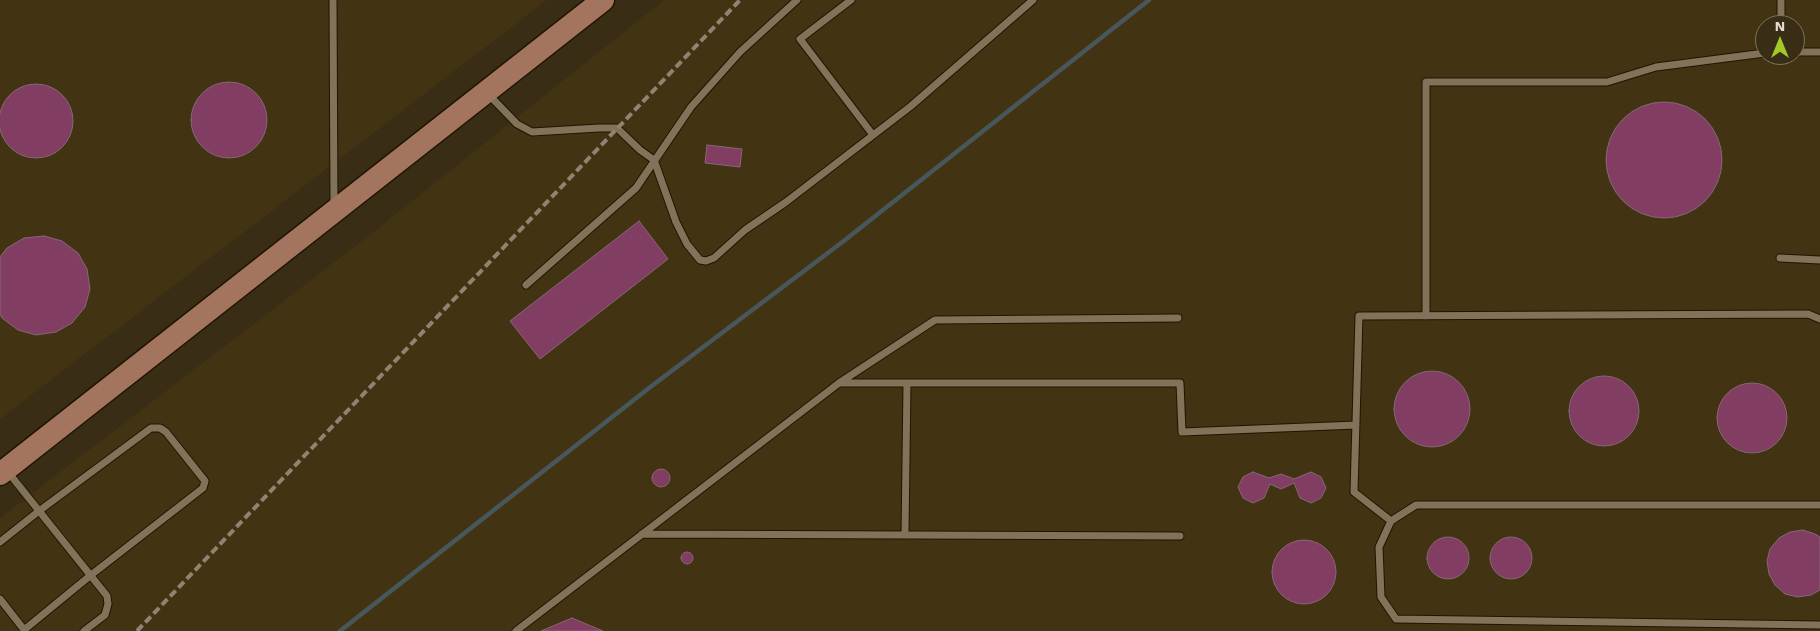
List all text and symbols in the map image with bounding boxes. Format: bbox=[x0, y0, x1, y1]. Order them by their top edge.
north arrow bbox=[1755, 15, 1805, 65]
text: N bbox=[1775, 18, 1785, 34]

